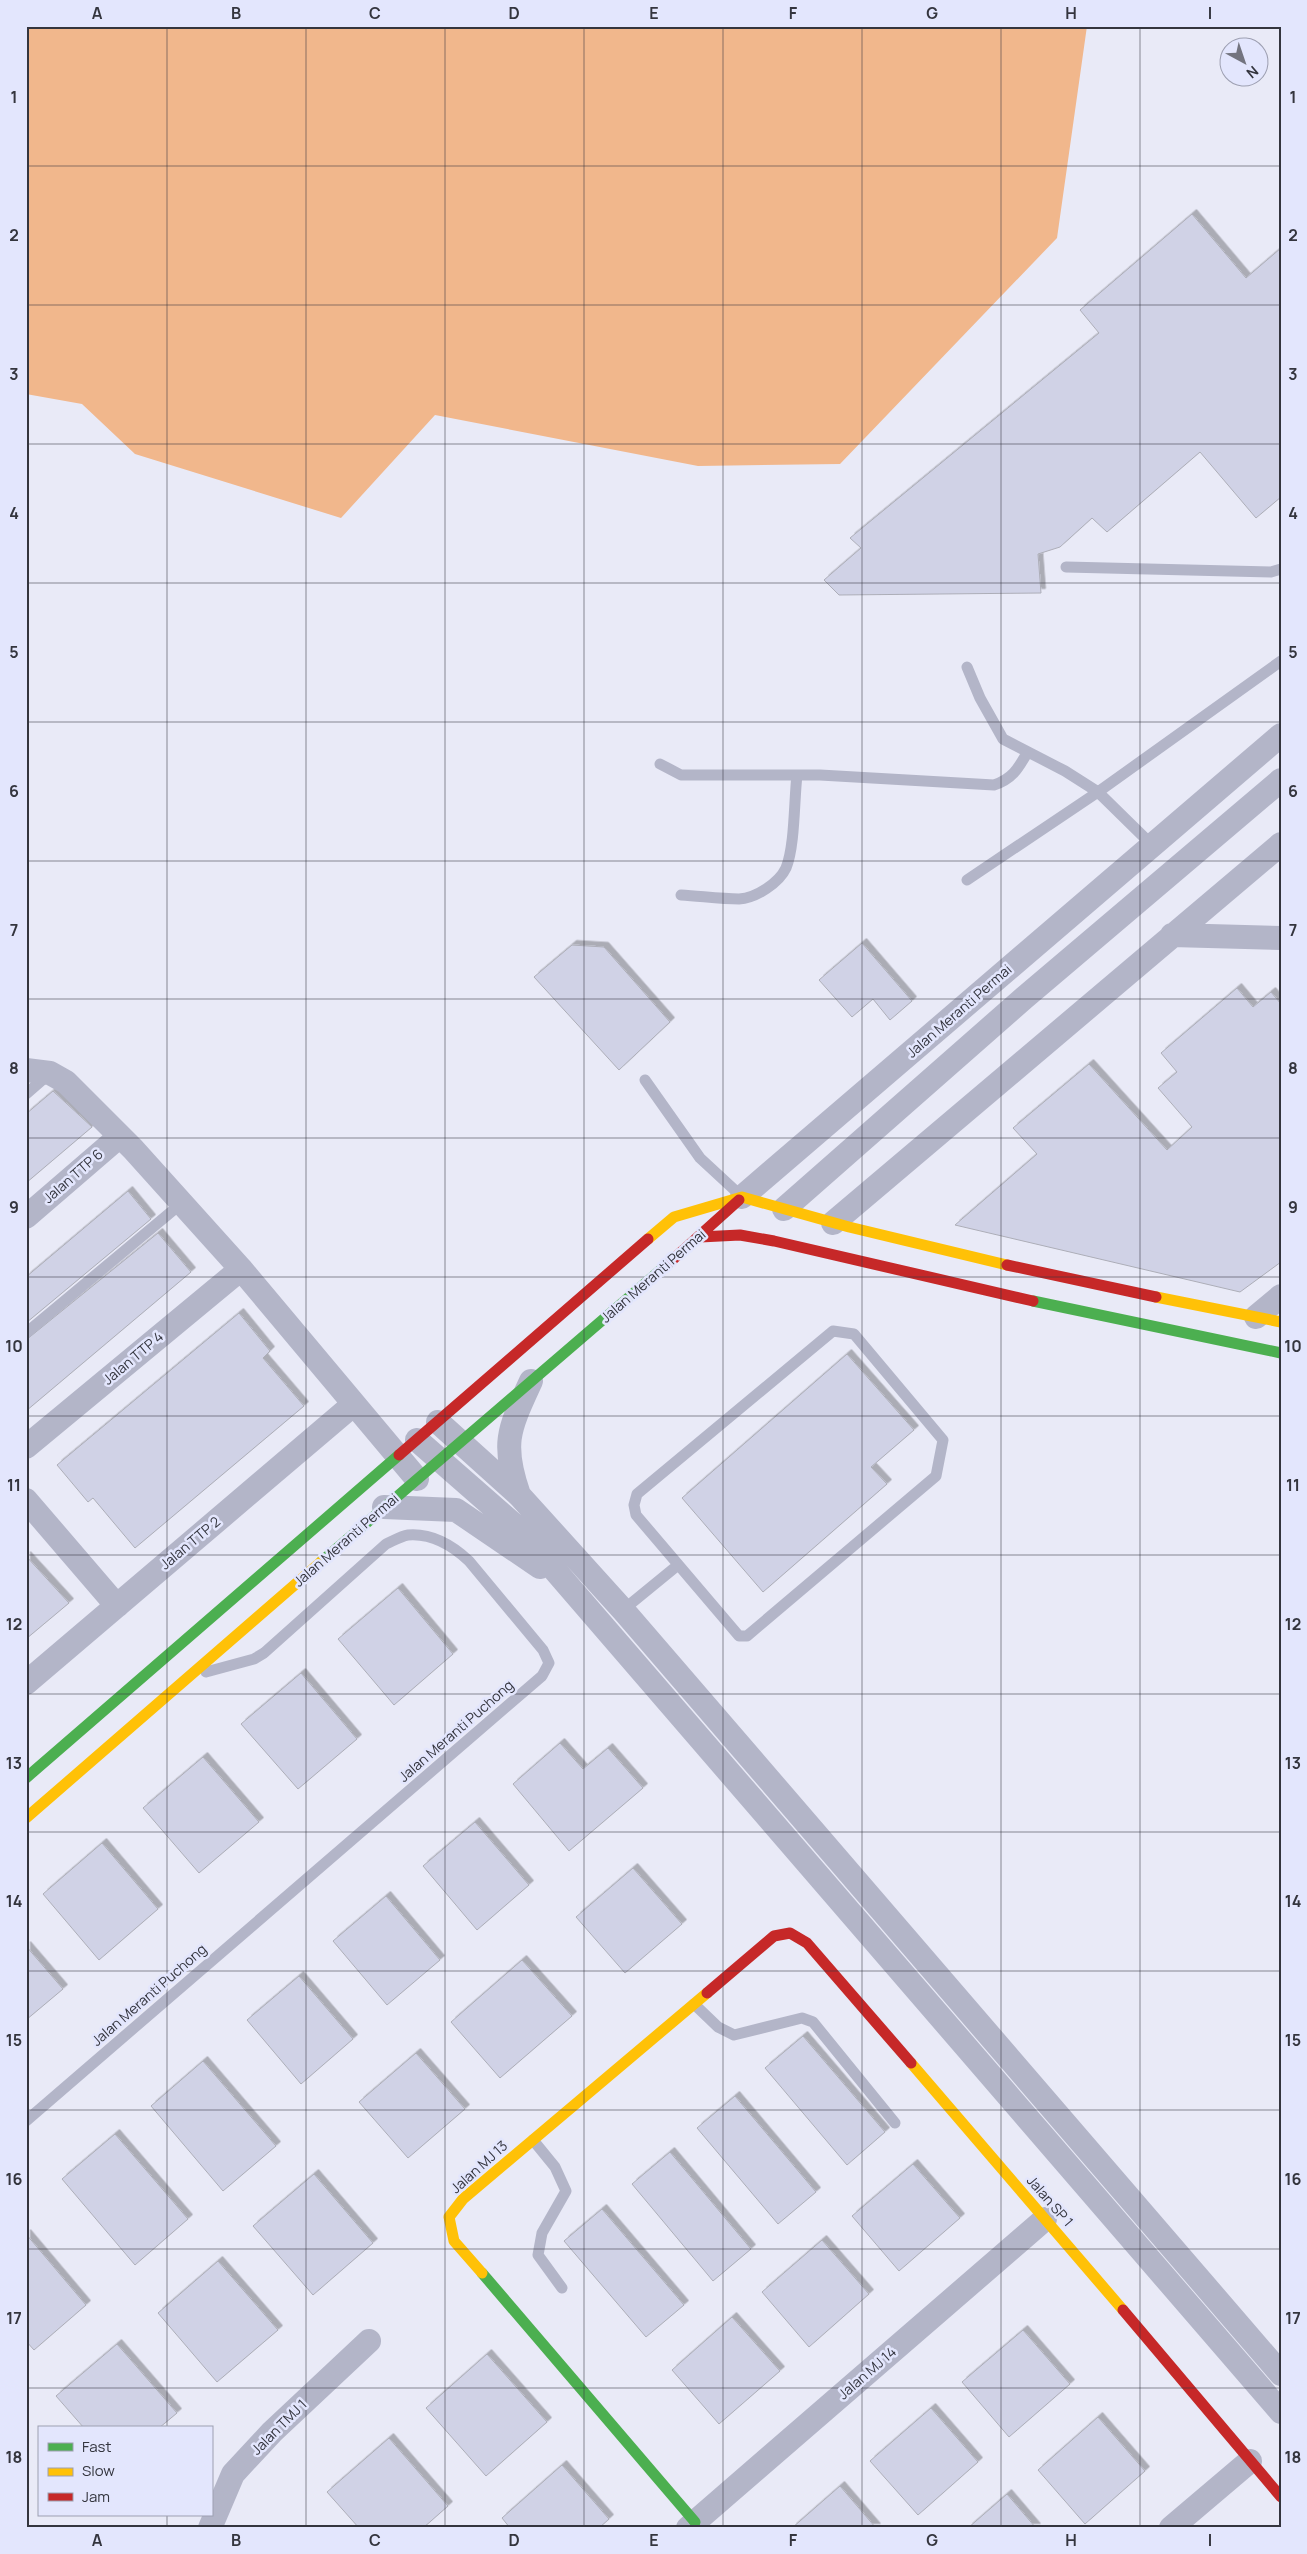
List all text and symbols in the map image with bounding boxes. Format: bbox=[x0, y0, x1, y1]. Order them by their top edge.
text: A bbox=[92, 2, 103, 24]
text: B bbox=[231, 2, 241, 24]
text: C bbox=[369, 2, 381, 24]
text: D bbox=[508, 2, 520, 24]
text: E bbox=[649, 2, 659, 24]
text: F bbox=[789, 2, 798, 24]
text: G bbox=[926, 2, 938, 24]
text: H bbox=[1065, 2, 1077, 24]
text: I bbox=[1208, 2, 1212, 24]
north arrow bbox=[1220, 38, 1270, 88]
text: N bbox=[1243, 62, 1263, 83]
text: 1 bbox=[10, 86, 18, 108]
text: 1 bbox=[1289, 86, 1297, 108]
text: 2 bbox=[9, 224, 19, 246]
text: 2 bbox=[1288, 224, 1298, 246]
text: 3 bbox=[9, 363, 19, 385]
text: 3 bbox=[1288, 363, 1298, 385]
text: 4 bbox=[9, 502, 19, 524]
text: 4 bbox=[1288, 502, 1298, 524]
text: 5 bbox=[9, 641, 19, 663]
text: 5 bbox=[1288, 641, 1298, 663]
text: 6 bbox=[9, 780, 19, 802]
text: 6 bbox=[1288, 780, 1298, 802]
text: 7 bbox=[10, 919, 18, 941]
text: 7 bbox=[1289, 919, 1297, 941]
street label: Jalan Meranti Permai bbox=[902, 960, 1015, 1062]
text: 8 bbox=[9, 1057, 19, 1079]
text: 8 bbox=[1288, 1057, 1298, 1079]
street label: Jalan TTP 6 bbox=[39, 1144, 107, 1207]
text: 9 bbox=[9, 1196, 19, 1218]
text: 9 bbox=[1288, 1196, 1298, 1218]
street label: Jalan Meranti Permai bbox=[596, 1225, 709, 1327]
street label: Jalan TTP 4 bbox=[98, 1327, 167, 1389]
text: 10 bbox=[5, 1335, 23, 1357]
text: 10 bbox=[1284, 1335, 1302, 1357]
text: 11 bbox=[7, 1474, 21, 1496]
text: 11 bbox=[1286, 1474, 1300, 1496]
street label: Jalan Meranti Permai bbox=[289, 1489, 402, 1591]
street label: Jalan TTP 2 bbox=[156, 1512, 224, 1573]
text: 12 bbox=[6, 1613, 22, 1635]
text: 12 bbox=[1285, 1613, 1301, 1635]
street label: Jalan Meranti Puchong bbox=[394, 1675, 517, 1786]
text: 13 bbox=[6, 1752, 22, 1774]
text: 13 bbox=[1285, 1752, 1301, 1774]
text: 14 bbox=[6, 1890, 22, 1912]
text: 14 bbox=[1285, 1890, 1301, 1912]
street label: Jalan Meranti Puchong bbox=[87, 1939, 210, 2050]
text: 15 bbox=[6, 2029, 22, 2051]
text: 15 bbox=[1285, 2029, 1301, 2051]
street label: Jalan MJ 13 bbox=[446, 2136, 511, 2197]
text: 16 bbox=[6, 2168, 23, 2190]
text: 16 bbox=[1285, 2168, 1302, 2190]
street label: Jalan SP 1 bbox=[1023, 2171, 1078, 2230]
text: 17 bbox=[6, 2307, 22, 2329]
text: 17 bbox=[1285, 2307, 1301, 2329]
street label: Jalan MJ 14 bbox=[834, 2342, 900, 2403]
street label: Jalan TMJ 1 bbox=[247, 2395, 311, 2459]
legend bbox=[38, 2426, 212, 2516]
text: Fast bbox=[82, 2436, 111, 2457]
text: 18 bbox=[6, 2446, 22, 2468]
text: 18 bbox=[1285, 2446, 1301, 2468]
text: Slow bbox=[82, 2460, 115, 2481]
text: Jam bbox=[82, 2486, 110, 2507]
text: A bbox=[92, 2529, 103, 2551]
text: B bbox=[231, 2529, 241, 2551]
text: C bbox=[369, 2529, 381, 2551]
text: D bbox=[508, 2529, 520, 2551]
text: E bbox=[649, 2529, 659, 2551]
text: F bbox=[789, 2529, 798, 2551]
text: G bbox=[926, 2529, 938, 2551]
text: H bbox=[1065, 2529, 1077, 2551]
text: I bbox=[1208, 2529, 1212, 2551]

